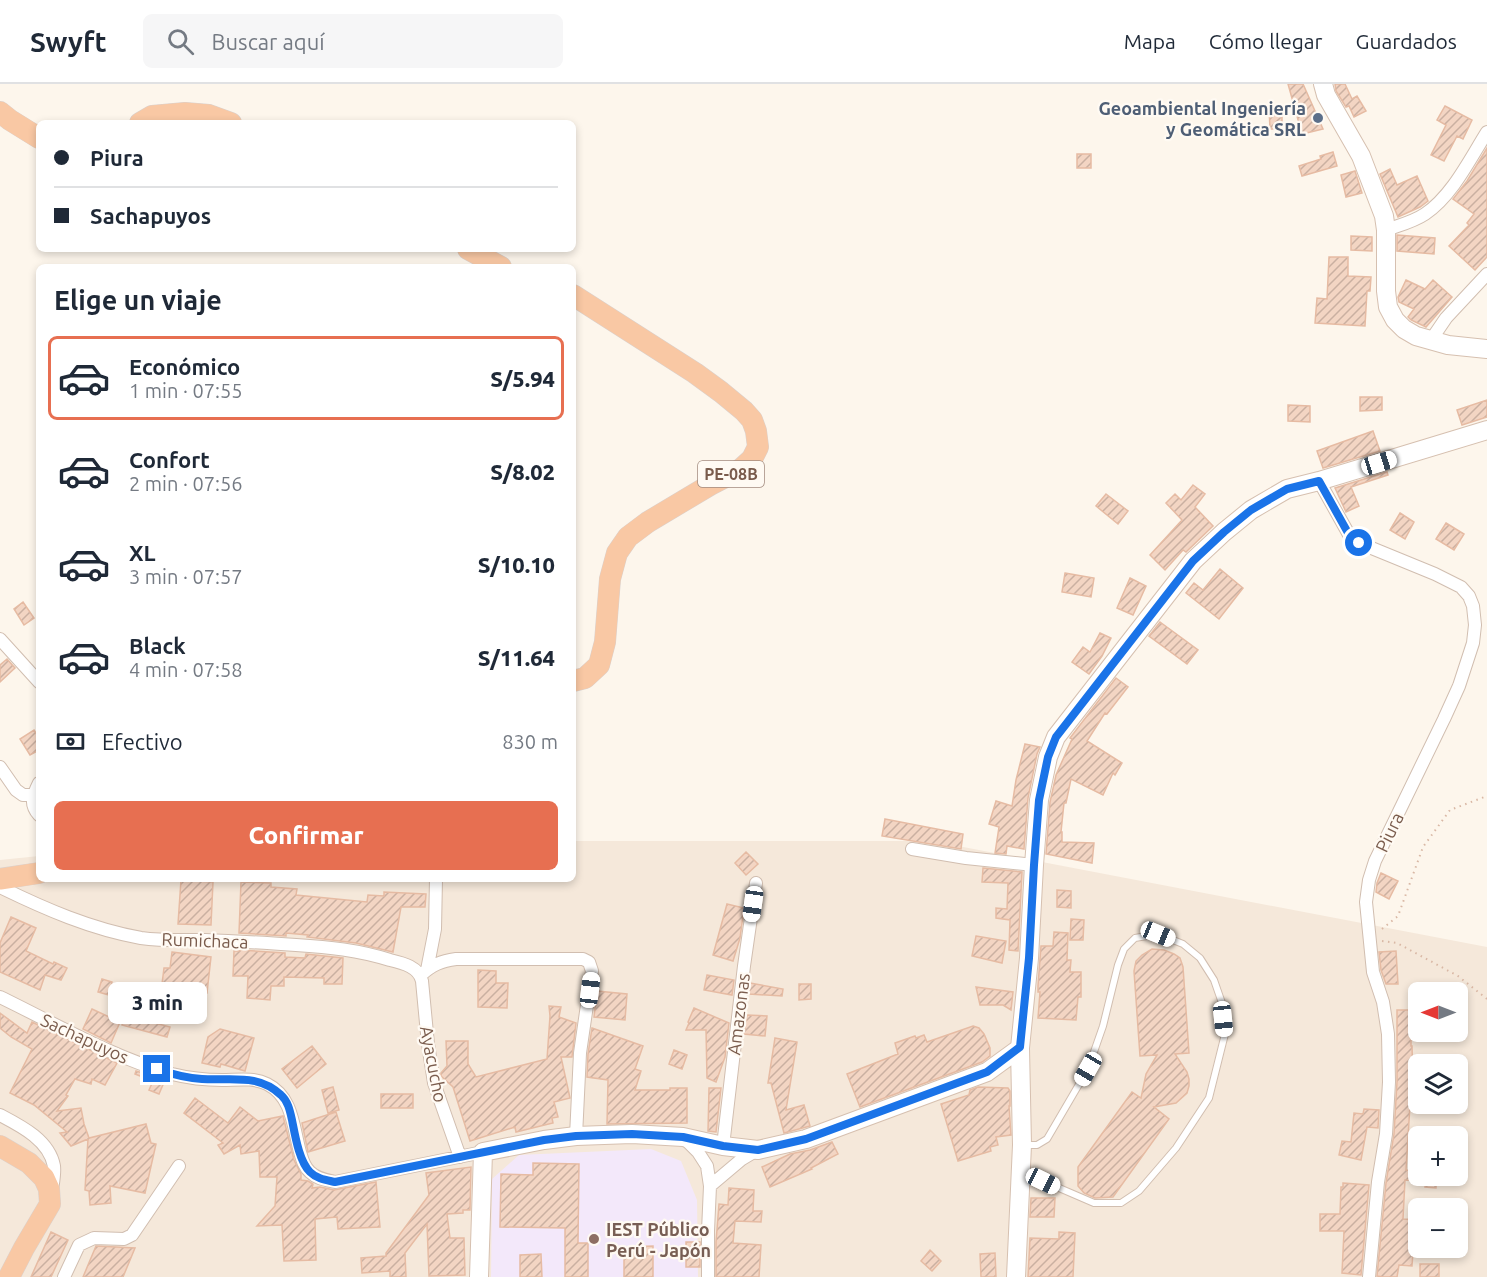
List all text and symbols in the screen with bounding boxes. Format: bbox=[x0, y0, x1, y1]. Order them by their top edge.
search box bbox=[143, 14, 563, 68]
icon: search bbox=[164, 25, 197, 58]
text: Swyft bbox=[30, 26, 107, 57]
text: Buscar aquí bbox=[212, 29, 325, 54]
text: Mapa bbox=[1124, 29, 1176, 53]
text: Cómo llegar bbox=[1209, 29, 1323, 53]
text: Guardados bbox=[1356, 29, 1457, 53]
place label: Geoambiental Ingeniería y Geomática SRL bbox=[1098, 98, 1306, 139]
marker: Geoambiental Ingeniería y Geomática SRL bbox=[1311, 111, 1325, 125]
text: Piura bbox=[90, 145, 144, 170]
text: Sachapuyos bbox=[90, 203, 211, 228]
text: Elige un viaje bbox=[54, 285, 222, 315]
icon: car bbox=[57, 351, 111, 405]
text: Económico bbox=[129, 354, 240, 379]
text: S/5.94 bbox=[490, 366, 555, 391]
text: 1 min · 07:55 bbox=[129, 379, 243, 402]
icon: car bbox=[57, 444, 111, 498]
text: Confort bbox=[129, 447, 210, 472]
car bbox=[1359, 449, 1399, 477]
text: S/8.02 bbox=[490, 459, 555, 484]
road number: PE-08B bbox=[698, 461, 764, 487]
text: 2 min · 07:56 bbox=[129, 472, 243, 495]
route start bbox=[1345, 529, 1372, 556]
icon: car bbox=[57, 537, 111, 591]
text: XL bbox=[129, 540, 156, 565]
text: S/10.10 bbox=[478, 552, 555, 577]
text: 3 min · 07:57 bbox=[129, 565, 243, 588]
icon: car bbox=[57, 630, 111, 684]
text: Black bbox=[129, 633, 186, 658]
text: S/11.64 bbox=[478, 645, 555, 670]
text: 4 min · 07:58 bbox=[129, 658, 243, 681]
icon: cash bbox=[54, 725, 87, 758]
text: Efectivo bbox=[102, 729, 183, 754]
text: 830 m bbox=[502, 730, 558, 753]
button: Confirmar bbox=[54, 801, 558, 870]
street label: Piura bbox=[1371, 809, 1407, 855]
car bbox=[742, 885, 764, 923]
car bbox=[1138, 919, 1178, 949]
street label: Rumichaca bbox=[161, 928, 249, 952]
car bbox=[579, 971, 601, 1009]
street label: Amazonas bbox=[723, 972, 753, 1056]
callout: 3 min bbox=[108, 982, 207, 1024]
north arrow bbox=[1408, 982, 1468, 1042]
map controls bbox=[1408, 982, 1468, 1258]
text: 3 min bbox=[132, 991, 183, 1014]
car bbox=[1212, 1000, 1234, 1038]
street label: Sachapuyos bbox=[38, 1009, 132, 1067]
street label: Ayacucho bbox=[417, 1024, 451, 1104]
car bbox=[1071, 1049, 1105, 1089]
button: layers bbox=[1408, 1054, 1468, 1114]
route end bbox=[143, 1055, 170, 1082]
button: + bbox=[1408, 1126, 1468, 1186]
car bbox=[1023, 1165, 1063, 1197]
button: − bbox=[1408, 1198, 1468, 1258]
place label: IEST Público Perú - Japón bbox=[606, 1219, 711, 1260]
marker: IEST Público Perú - Japón bbox=[587, 1232, 601, 1246]

